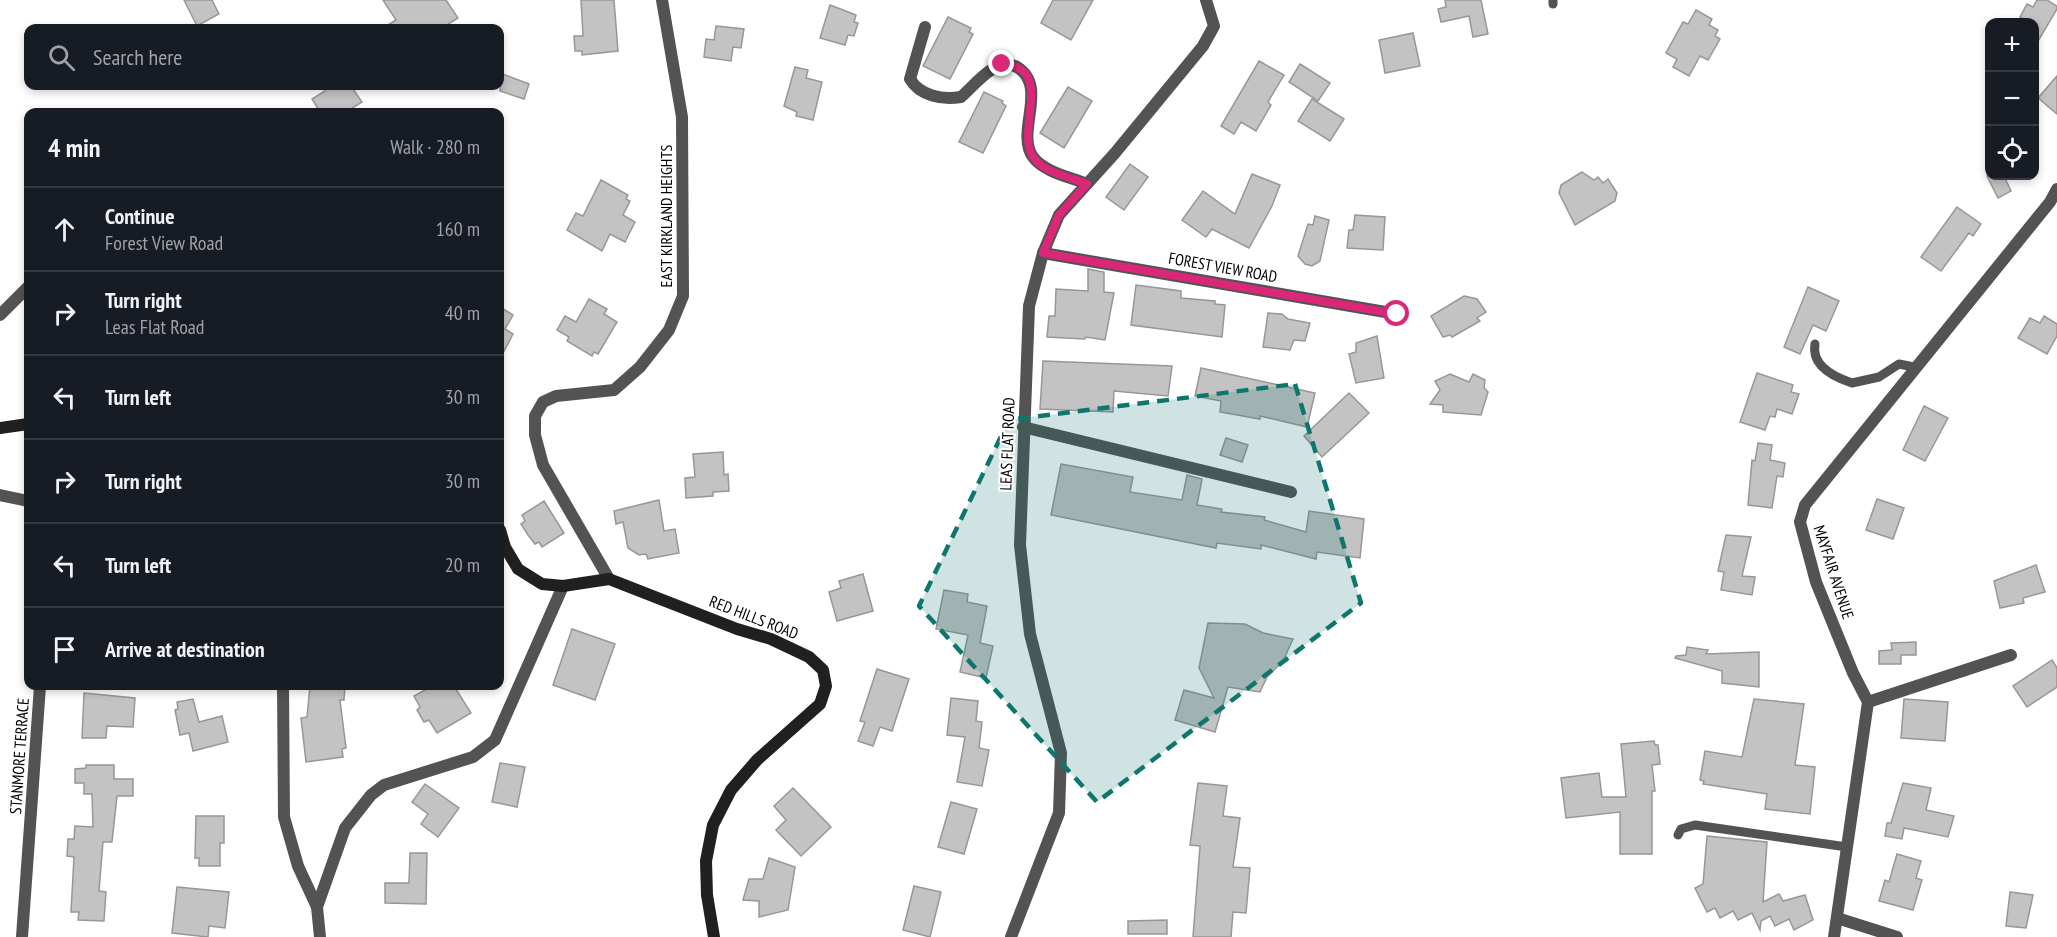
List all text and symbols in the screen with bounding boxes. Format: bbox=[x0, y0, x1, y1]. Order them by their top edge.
map controls bbox=[1985, 18, 2039, 180]
button: + bbox=[1985, 18, 2039, 72]
search box bbox=[24, 24, 504, 90]
icon: search bbox=[45, 41, 78, 74]
text: Search here bbox=[93, 43, 182, 71]
route end bbox=[988, 50, 1014, 76]
button: − bbox=[1985, 72, 2039, 126]
button: locate bbox=[1985, 126, 2039, 180]
text: 4 min bbox=[48, 131, 101, 164]
text: Walk · 280 m bbox=[390, 134, 480, 160]
street label: EAST KIRKLAND HEIGHTS bbox=[656, 144, 676, 287]
text: Continue bbox=[105, 202, 175, 230]
icon: ahead bbox=[48, 213, 81, 246]
text: 160 m bbox=[436, 216, 480, 242]
text: Forest View Road bbox=[105, 230, 223, 256]
street label: FOREST VIEW ROAD bbox=[1167, 248, 1279, 286]
text: Turn right bbox=[105, 286, 182, 314]
icon: right bbox=[48, 297, 81, 330]
text: 40 m bbox=[445, 300, 480, 326]
route start bbox=[1383, 300, 1409, 326]
text: Leas Flat Road bbox=[105, 314, 204, 340]
icon: left bbox=[48, 381, 81, 414]
text: Turn left bbox=[105, 383, 171, 411]
text: 30 m bbox=[445, 384, 480, 410]
street label: LEAS FLAT ROAD bbox=[995, 397, 1019, 491]
icon: right bbox=[48, 465, 81, 498]
text: Turn right bbox=[105, 467, 182, 495]
text: 30 m bbox=[445, 468, 480, 494]
street label: MAYFAIR AVENUE bbox=[1809, 522, 1859, 622]
icon: left bbox=[48, 549, 81, 582]
text: Turn left bbox=[105, 551, 171, 579]
text: 20 m bbox=[445, 552, 480, 578]
street label: RED HILLS ROAD bbox=[707, 591, 801, 643]
icon: arrive bbox=[48, 633, 81, 666]
text: Arrive at destination bbox=[105, 635, 265, 663]
street label: STANMORE TERRACE bbox=[5, 697, 33, 815]

